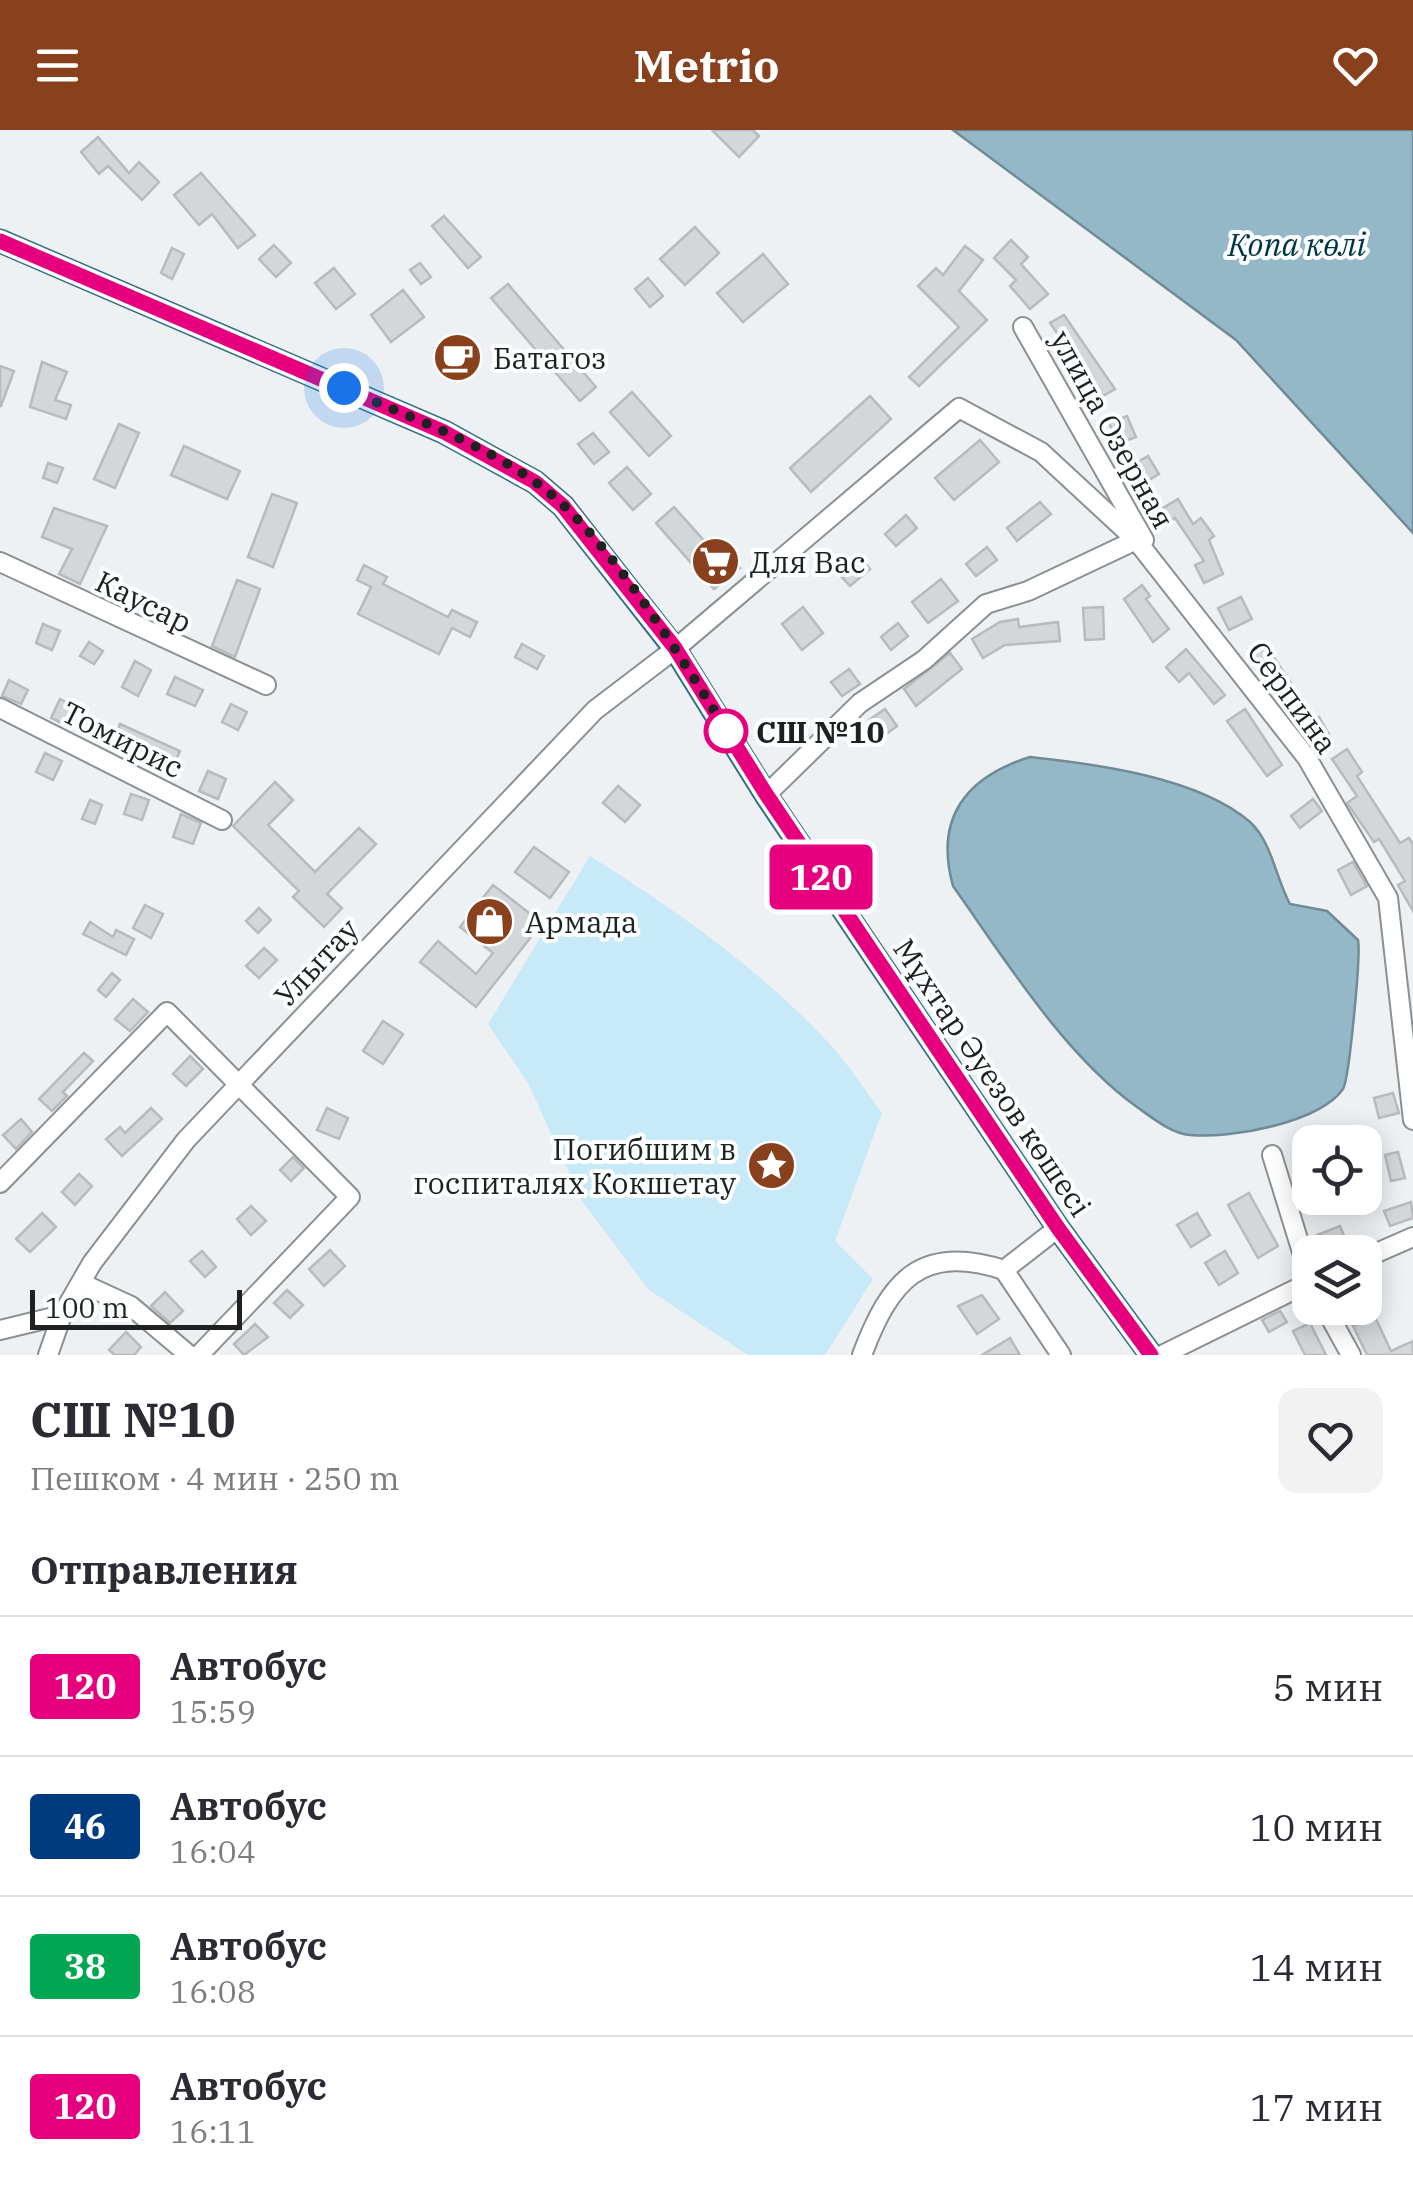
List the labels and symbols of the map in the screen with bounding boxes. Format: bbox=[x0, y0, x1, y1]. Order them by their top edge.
water label: Қопа көлі bbox=[1227, 223, 1367, 265]
street label: улица Озерная bbox=[1042, 323, 1184, 535]
cafe icon: Батагоз bbox=[432, 331, 484, 383]
place label: Батагоз bbox=[493, 338, 606, 377]
your location bbox=[319, 363, 369, 413]
supermarket icon: Для Вас bbox=[689, 535, 741, 587]
place label: Для Вас bbox=[750, 542, 866, 581]
street label: Каусар bbox=[90, 561, 198, 641]
street label: Серпина bbox=[1239, 633, 1347, 761]
street label: Томирис bbox=[56, 692, 190, 786]
marker: СШ №10 bbox=[705, 710, 747, 752]
place label: СШ №10 bbox=[756, 712, 885, 751]
line badge: 120 bbox=[764, 844, 878, 910]
shop icon: Армада bbox=[464, 895, 516, 947]
place label: Армада bbox=[525, 902, 637, 941]
street label: Улытау bbox=[265, 910, 367, 1014]
street label: Мұхтар Әуезов көшесі bbox=[885, 931, 1101, 1223]
place label: Погибшим в госпиталях Кокшетау bbox=[413, 1129, 736, 1202]
place icon: Погибшим в госпиталях Кокшетау bbox=[745, 1139, 797, 1191]
scale bar bbox=[30, 1285, 242, 1330]

